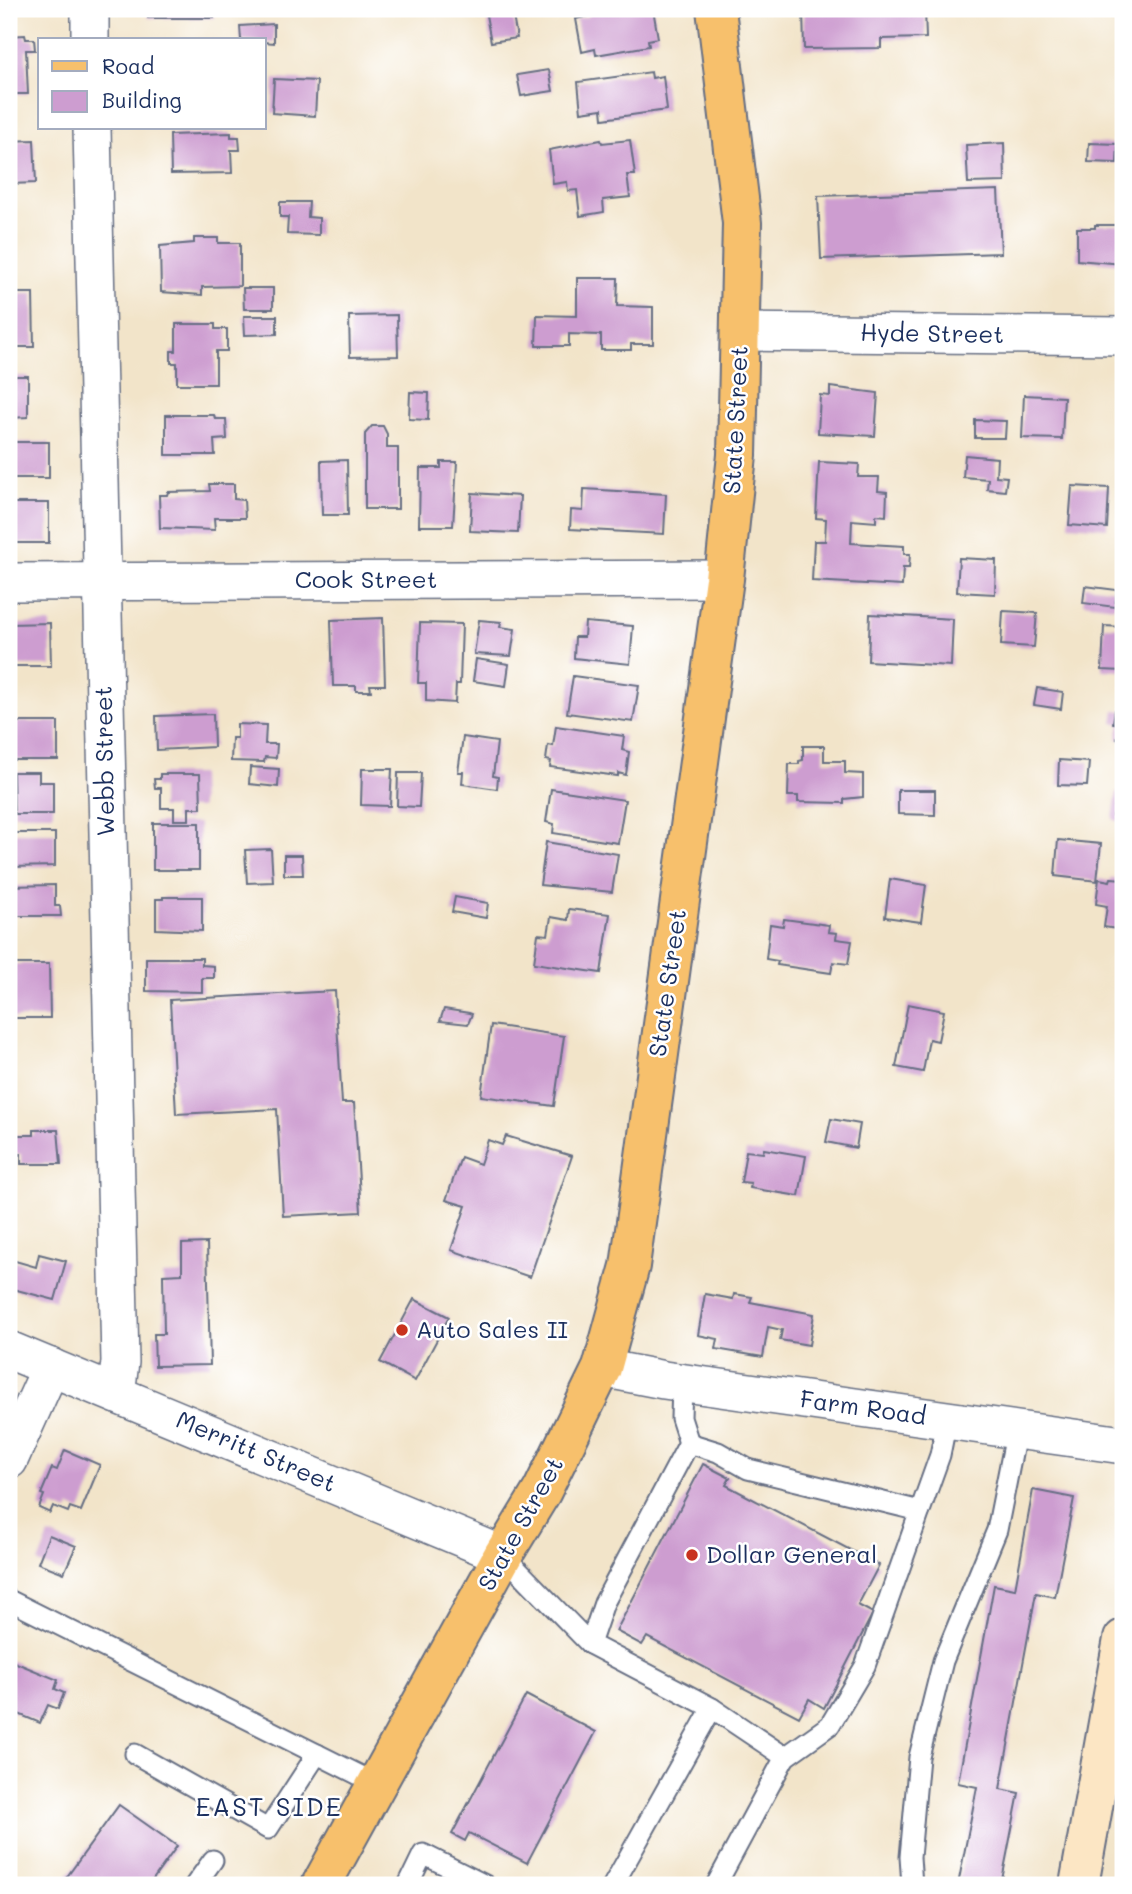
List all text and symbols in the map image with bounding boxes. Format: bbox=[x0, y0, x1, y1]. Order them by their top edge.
legend bbox=[38, 38, 266, 130]
text: Road bbox=[102, 52, 154, 79]
text: Building bbox=[102, 86, 182, 113]
street label: Hyde Street bbox=[860, 316, 1004, 349]
street label: State Street bbox=[715, 345, 754, 495]
street label: Cook Street bbox=[295, 563, 437, 594]
street label: Webb Street bbox=[87, 685, 120, 837]
street label: State Street bbox=[641, 907, 692, 1058]
place label: Auto Sales II bbox=[416, 1313, 568, 1344]
marker: Auto Sales II bbox=[394, 1322, 410, 1338]
street label: Farm Road bbox=[798, 1382, 928, 1431]
street label: Merritt Street bbox=[172, 1403, 341, 1498]
street label: State Street bbox=[470, 1451, 569, 1596]
place label: Dollar General bbox=[706, 1538, 877, 1569]
marker: Dollar General bbox=[684, 1547, 700, 1563]
district label: EAST SIDE bbox=[195, 1789, 343, 1823]

